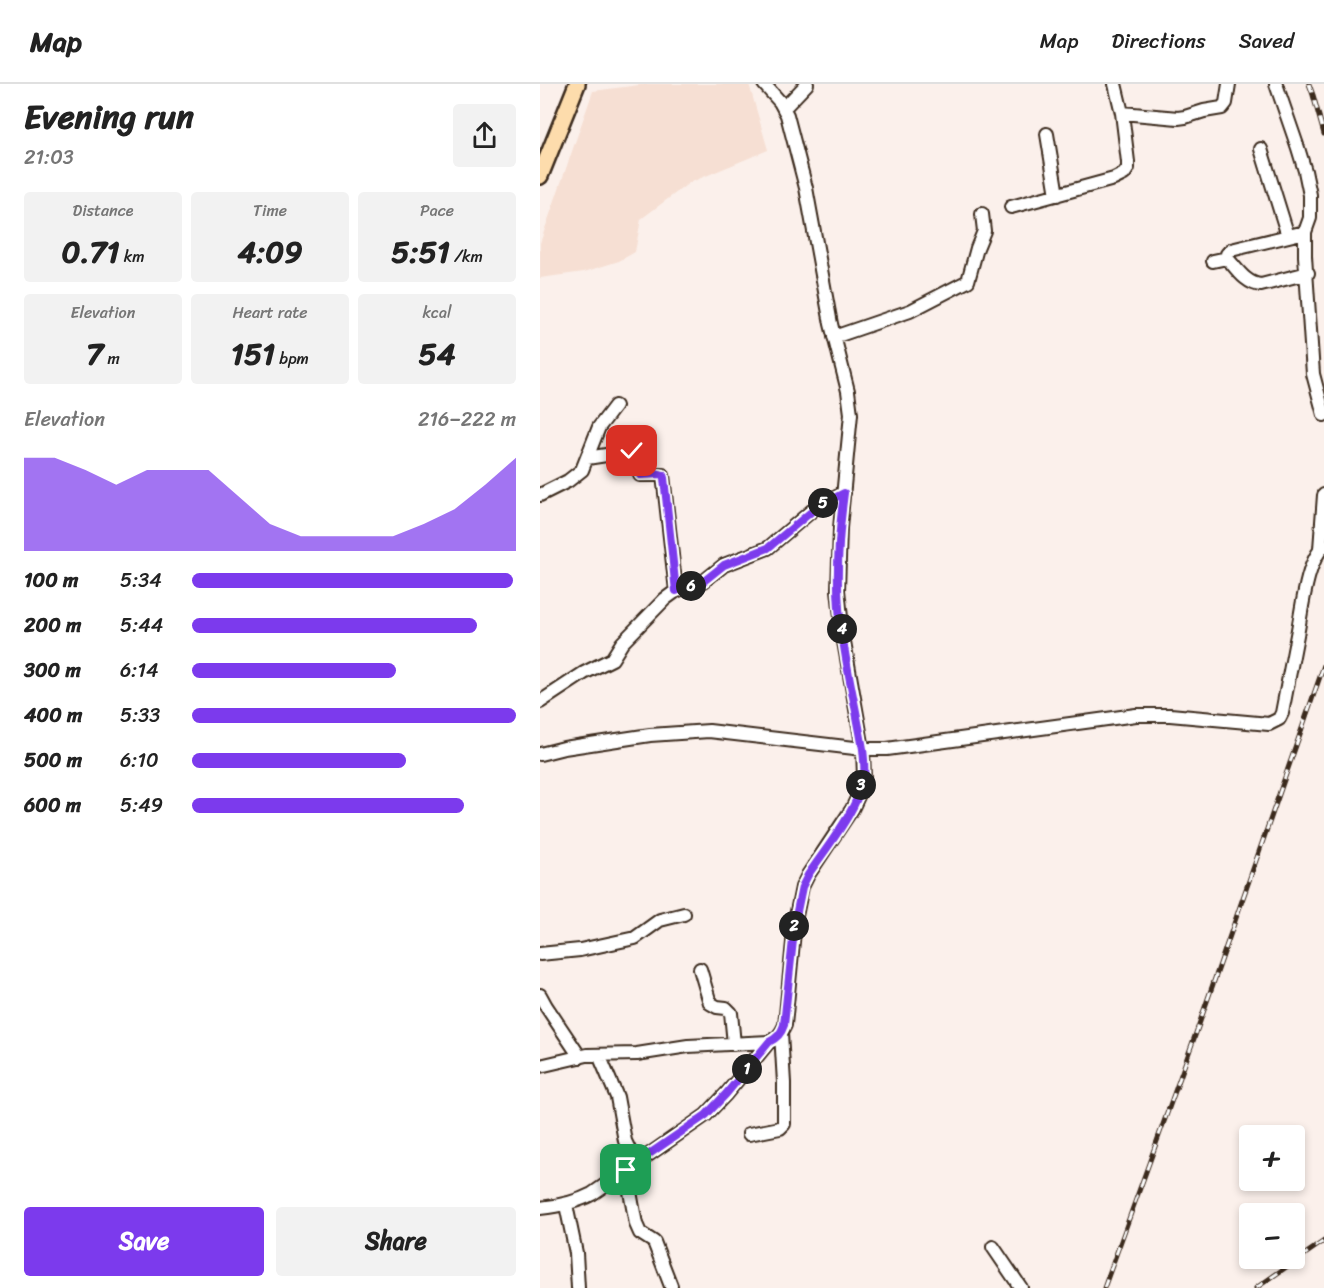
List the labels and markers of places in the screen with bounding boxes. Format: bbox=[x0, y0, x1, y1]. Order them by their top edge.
pin bbox=[606, 425, 657, 476]
pin: 5 bbox=[808, 488, 838, 518]
pin: 6 bbox=[676, 571, 706, 601]
pin: 4 bbox=[827, 614, 857, 644]
pin: 3 bbox=[846, 770, 876, 800]
pin: 2 bbox=[779, 911, 809, 941]
pin: 1 bbox=[732, 1054, 762, 1084]
pin bbox=[600, 1144, 651, 1195]

